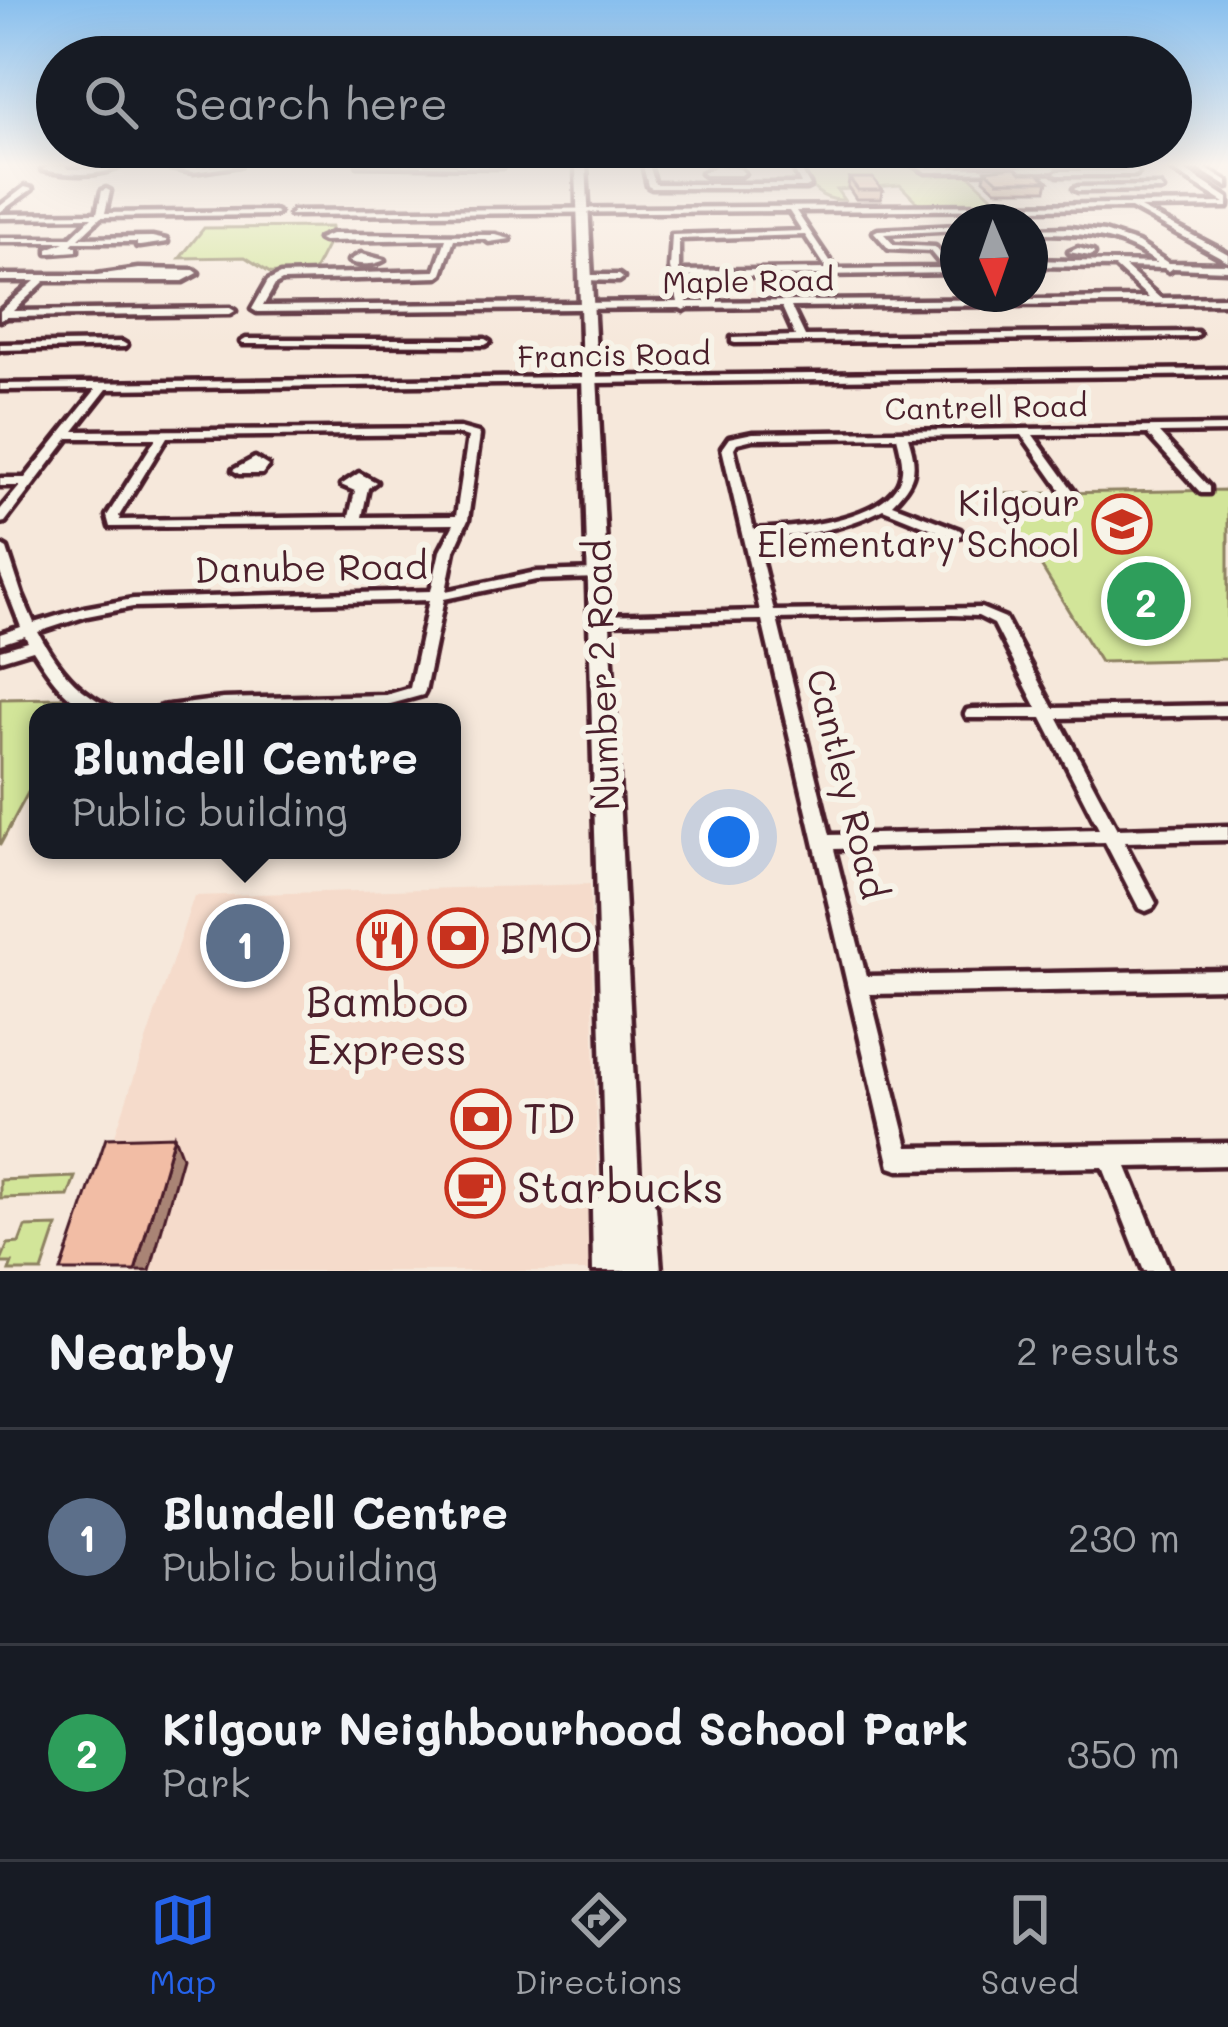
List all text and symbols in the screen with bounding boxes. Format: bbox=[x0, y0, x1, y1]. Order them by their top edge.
search box bbox=[36, 36, 1192, 168]
icon: search bbox=[78, 69, 144, 135]
text: Search here bbox=[174, 73, 448, 131]
north arrow bbox=[940, 204, 1048, 312]
street label: Maple Road bbox=[662, 259, 834, 301]
street label: Francis Road bbox=[517, 332, 711, 376]
street label: Cantrell Road bbox=[884, 384, 1088, 428]
place label: Kilgour Elementary School bbox=[757, 478, 1080, 567]
school or university icon: Kilgour Elementary School bbox=[1091, 493, 1153, 555]
street label: Number 2 Road bbox=[572, 539, 629, 811]
street label: Danube Road bbox=[194, 541, 428, 592]
pin: 2 bbox=[1107, 556, 1185, 646]
street label: Cantley Road bbox=[796, 664, 900, 904]
popup bbox=[29, 703, 461, 859]
text: Blundell Centre bbox=[72, 727, 418, 785]
text: Public building bbox=[72, 785, 348, 836]
your location bbox=[699, 807, 759, 867]
pin: 1 bbox=[206, 898, 284, 988]
bank icon: BMO bbox=[427, 907, 489, 969]
restaurant icon: Bamboo Express bbox=[356, 909, 418, 971]
place label: BMO bbox=[500, 909, 593, 964]
place label: Bamboo Express bbox=[306, 973, 468, 1076]
bank icon: TD bbox=[450, 1088, 512, 1150]
place label: TD bbox=[523, 1090, 575, 1145]
cafe icon: Starbucks bbox=[444, 1157, 506, 1219]
place label: Starbucks bbox=[517, 1159, 724, 1214]
text: Nearby bbox=[48, 1316, 235, 1383]
text: 2 results bbox=[1016, 1324, 1180, 1375]
text: Blundell Centre bbox=[162, 1482, 508, 1540]
text: 1 bbox=[78, 1511, 96, 1562]
text: 230 m bbox=[1068, 1511, 1180, 1562]
text: Public building bbox=[162, 1540, 438, 1591]
text: Kilgour Neighbourhood School Park bbox=[162, 1698, 969, 1756]
text: 2 bbox=[76, 1727, 98, 1778]
text: 350 m bbox=[1067, 1727, 1180, 1778]
text: Park bbox=[162, 1756, 250, 1807]
tab: Map bbox=[149, 1887, 216, 2002]
tab: Directions bbox=[515, 1887, 682, 2002]
tab: Saved bbox=[981, 1887, 1079, 2002]

